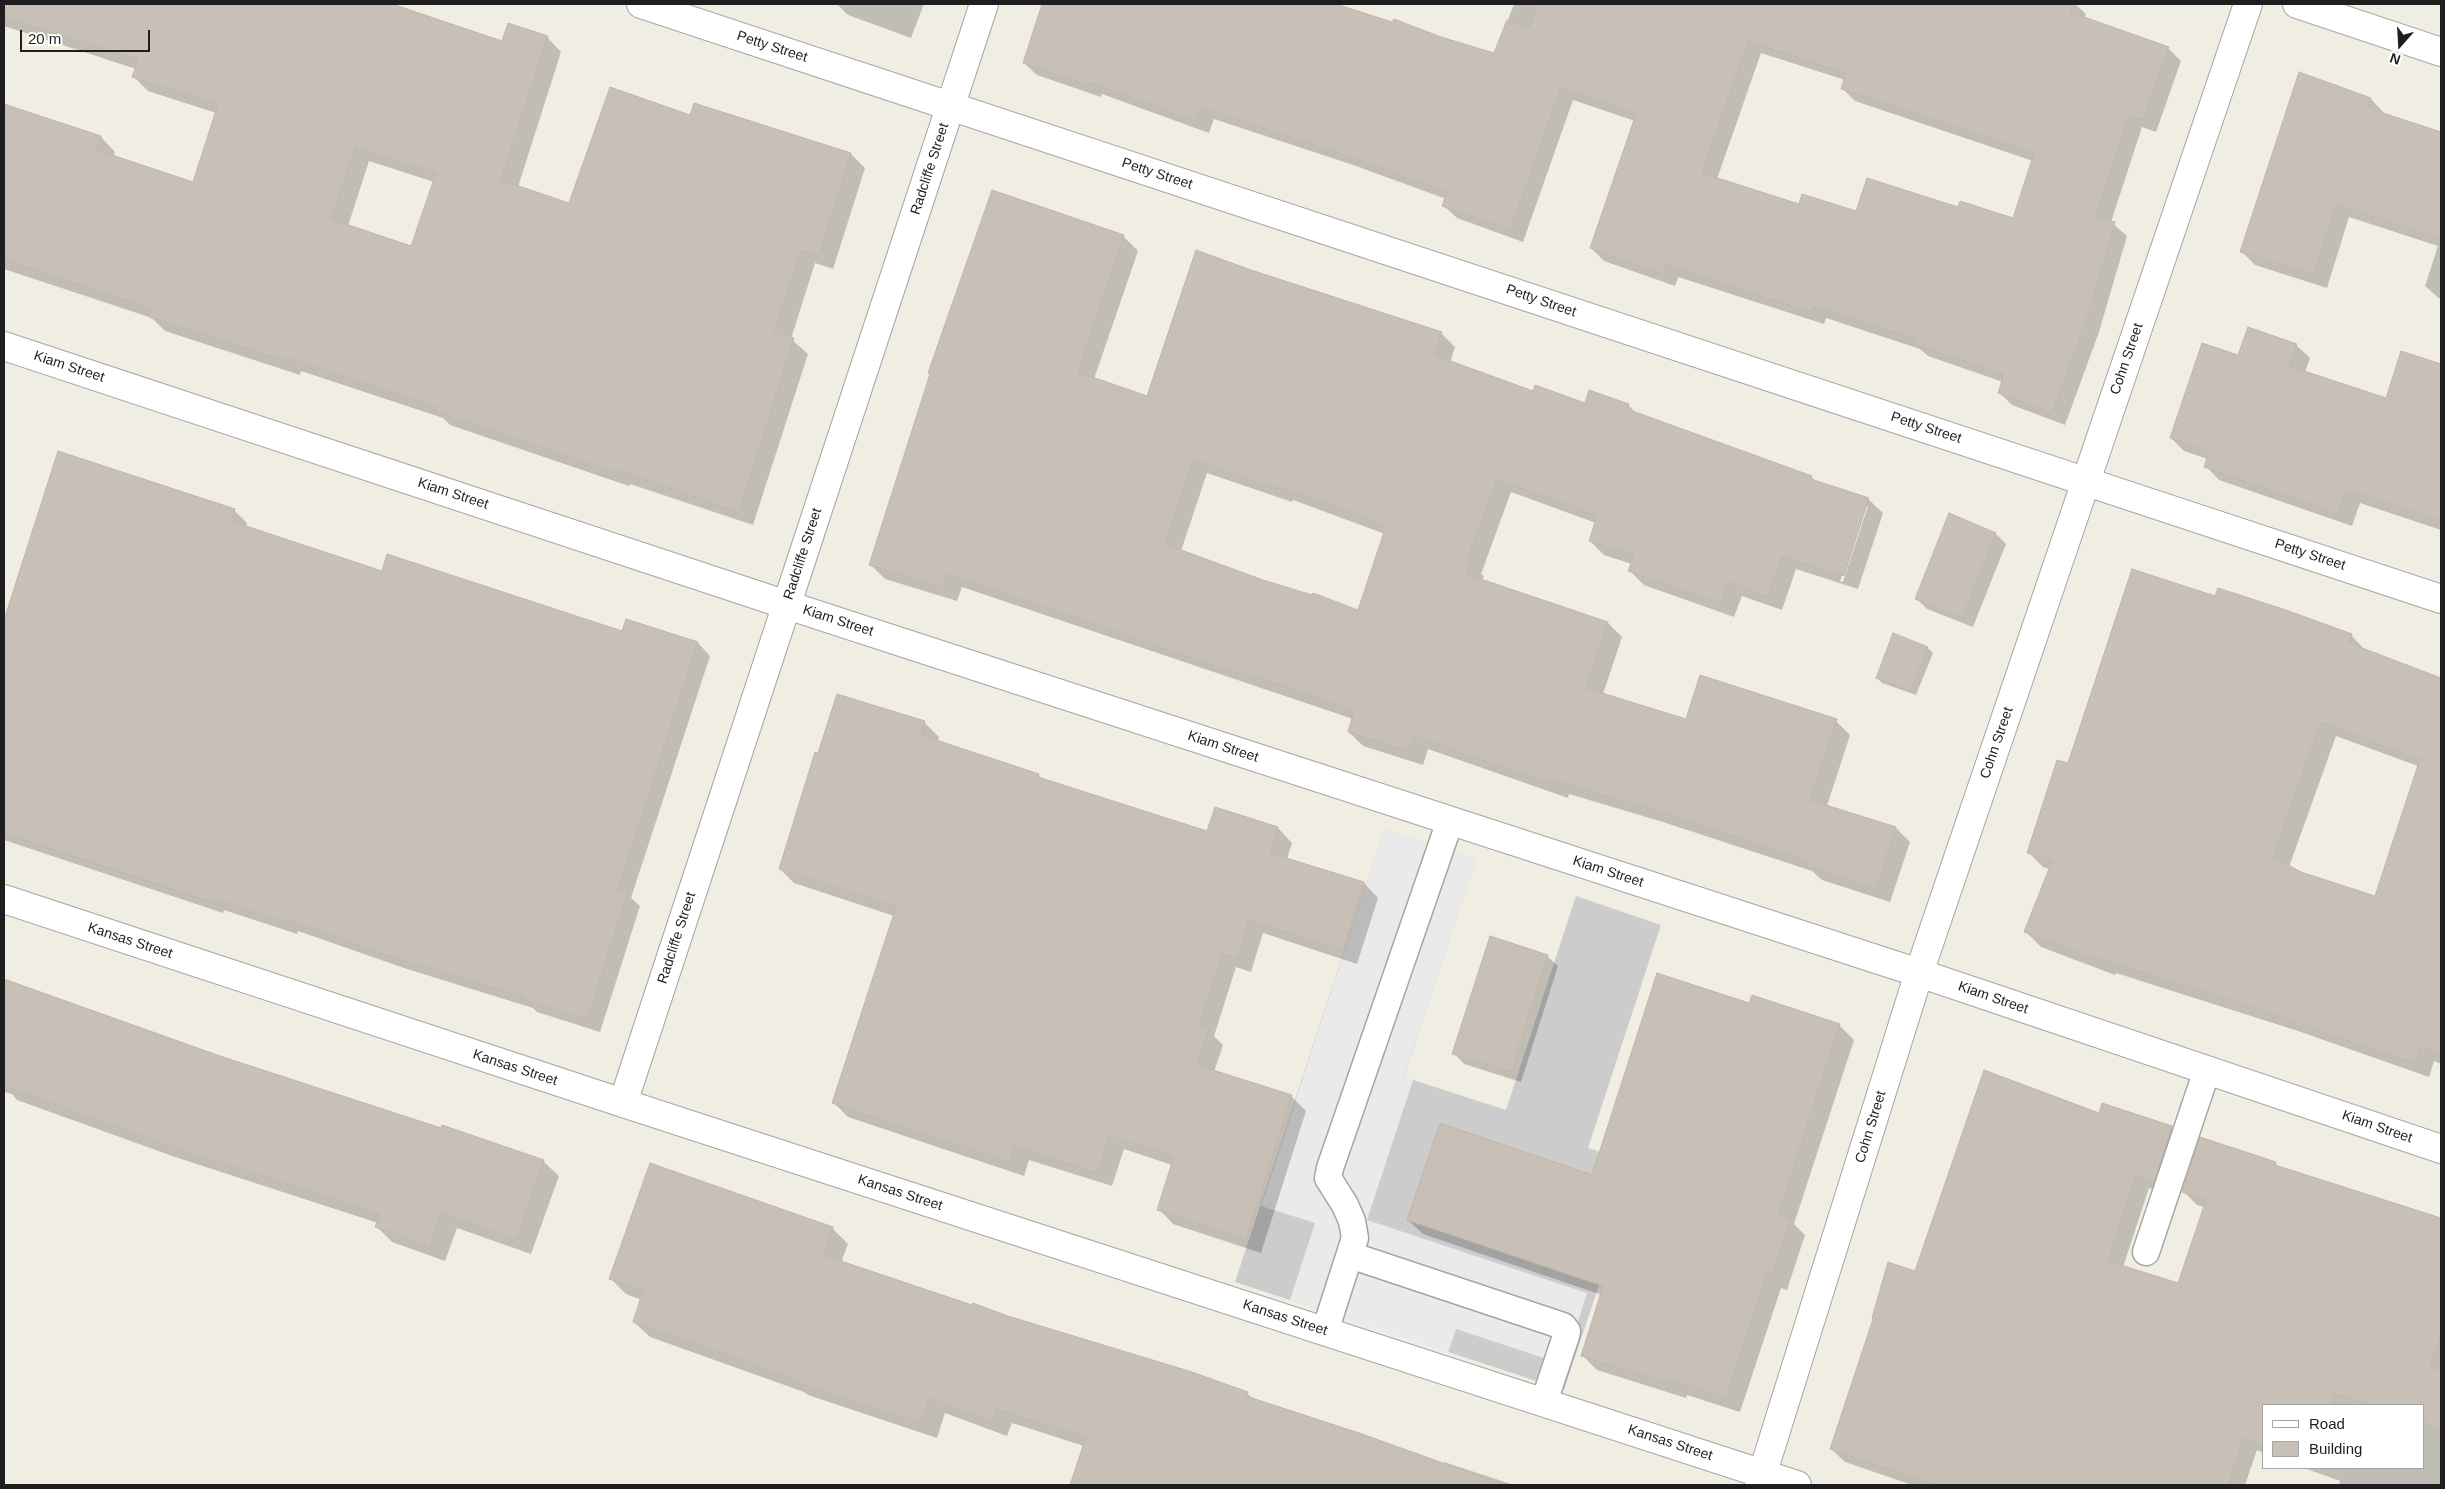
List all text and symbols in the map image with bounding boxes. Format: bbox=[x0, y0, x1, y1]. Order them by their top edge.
scale bar bbox=[22, 20, 152, 52]
north arrow bbox=[2375, 20, 2425, 70]
street label: Petty Street bbox=[735, 28, 809, 66]
text: 20 m bbox=[28, 30, 61, 47]
text: N bbox=[2388, 50, 2403, 68]
street label: Radcliffe Street bbox=[907, 121, 953, 217]
street label: Petty Street bbox=[1120, 155, 1194, 193]
street label: Petty Street bbox=[1504, 281, 1578, 321]
street label: Cohn Street bbox=[2107, 321, 2147, 397]
street label: Kiam Street bbox=[32, 348, 106, 386]
street label: Petty Street bbox=[1889, 409, 1963, 447]
street label: Kiam Street bbox=[416, 475, 490, 513]
street label: Radcliffe Street bbox=[780, 506, 826, 602]
street label: Petty Street bbox=[2273, 536, 2347, 574]
street label: Kiam Street bbox=[801, 602, 875, 640]
street label: Cohn Street bbox=[1977, 705, 2017, 781]
street label: Kiam Street bbox=[1186, 728, 1260, 766]
street label: Kiam Street bbox=[1571, 853, 1645, 891]
street label: Radcliffe Street bbox=[654, 890, 700, 986]
street label: Kansas Street bbox=[86, 919, 174, 963]
street label: Kiam Street bbox=[1956, 978, 2030, 1018]
street label: Kansas Street bbox=[471, 1046, 559, 1090]
street label: Cohn Street bbox=[1852, 1089, 1890, 1165]
street label: Kiam Street bbox=[2340, 1107, 2414, 1147]
street label: Kansas Street bbox=[856, 1171, 944, 1215]
street label: Kansas Street bbox=[1241, 1296, 1329, 1340]
legend bbox=[2262, 1404, 2425, 1469]
text: Road bbox=[2309, 1415, 2345, 1432]
street label: Kansas Street bbox=[1626, 1421, 1714, 1465]
text: Building bbox=[2309, 1440, 2362, 1457]

